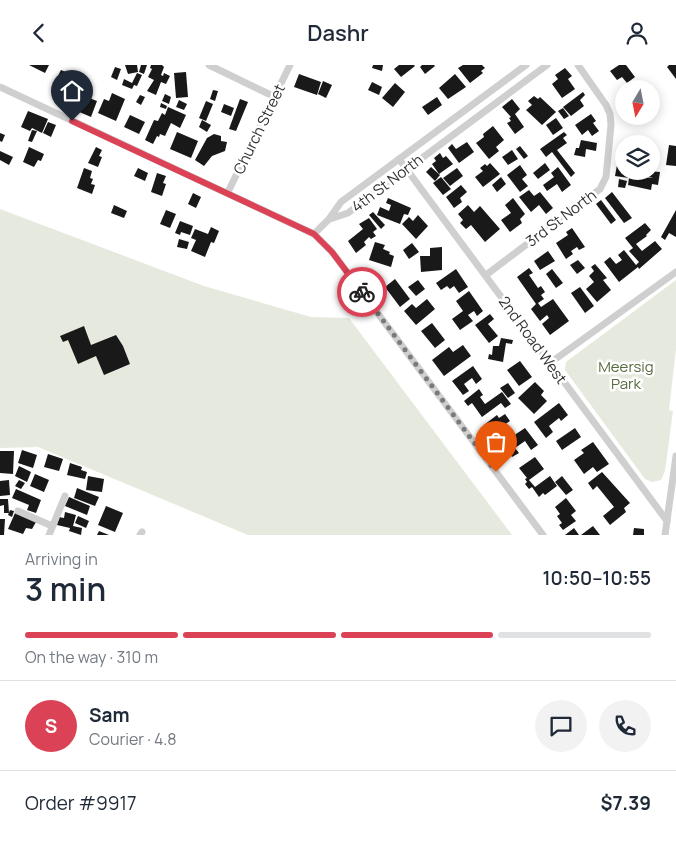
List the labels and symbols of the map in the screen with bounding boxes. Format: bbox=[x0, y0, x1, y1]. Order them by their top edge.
pin bbox=[51, 70, 93, 121]
street label: Church Street bbox=[228, 80, 290, 178]
north arrow bbox=[615, 80, 660, 125]
street label: 4th St North bbox=[347, 149, 427, 217]
street label: 3rd St North bbox=[521, 185, 601, 251]
courier bbox=[337, 267, 387, 317]
street label: 2nd Road West bbox=[494, 292, 572, 388]
park label: Meersig Park bbox=[598, 356, 654, 394]
pin bbox=[475, 421, 517, 472]

